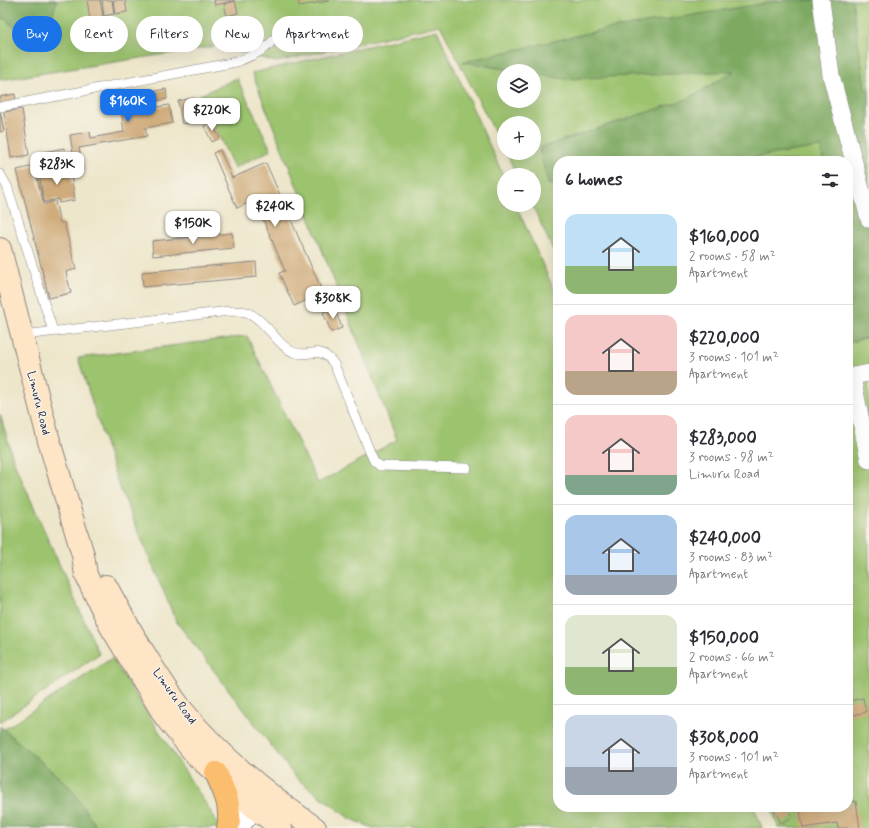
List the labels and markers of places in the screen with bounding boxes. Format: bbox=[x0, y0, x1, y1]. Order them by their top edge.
pin: $160K bbox=[100, 89, 156, 123]
pin: $220K bbox=[184, 98, 240, 132]
pin: $283K bbox=[29, 152, 85, 186]
pin: $240K bbox=[247, 194, 303, 228]
pin: $150K bbox=[165, 211, 221, 245]
pin: $308K bbox=[305, 286, 361, 320]

